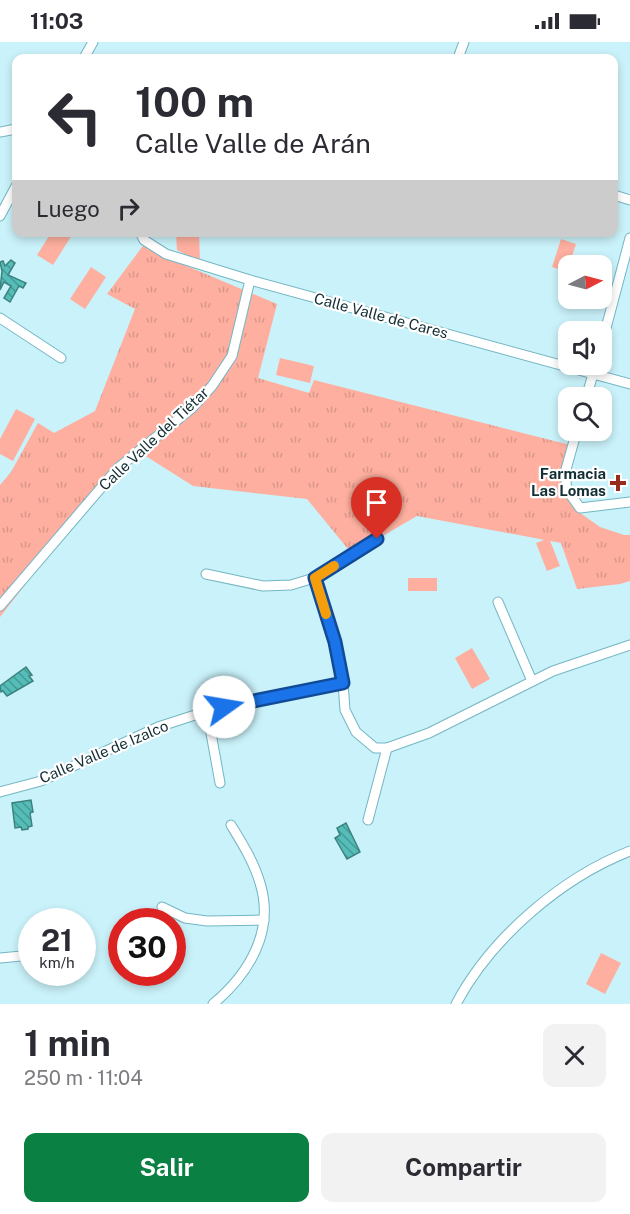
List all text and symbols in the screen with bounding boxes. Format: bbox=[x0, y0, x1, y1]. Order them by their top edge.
text: 11:03 bbox=[30, 8, 84, 34]
text: 100 m bbox=[135, 77, 254, 126]
icon: left bbox=[36, 78, 114, 156]
text: Calle Valle de Arán bbox=[135, 127, 371, 159]
icon: right bbox=[112, 192, 145, 225]
text: Luego bbox=[36, 196, 100, 222]
north arrow bbox=[558, 255, 612, 309]
map controls bbox=[558, 255, 612, 441]
street label: Calle Valle de Cares bbox=[312, 289, 450, 342]
button: sound bbox=[558, 321, 612, 375]
street label: Calle Valle del Tiétar bbox=[96, 384, 212, 494]
button: search bbox=[558, 387, 612, 441]
place label: Farmacia Las Lomas bbox=[531, 465, 606, 499]
marker: Farmacia Las Lomas bbox=[611, 476, 625, 490]
pin bbox=[351, 477, 402, 539]
icon: arrive bbox=[360, 486, 393, 519]
position arrow bbox=[192, 675, 256, 739]
street label: Calle Valle de Izalco bbox=[37, 717, 171, 786]
speed limit sign: 30 bbox=[108, 908, 186, 986]
text: 21 bbox=[41, 922, 73, 958]
text: km/h bbox=[39, 954, 75, 971]
text: 1 min bbox=[24, 1022, 111, 1064]
button: close bbox=[543, 1024, 606, 1087]
text: 250 m · 11:04 bbox=[24, 1066, 143, 1090]
button: Salir bbox=[24, 1133, 309, 1202]
button: Compartir bbox=[321, 1133, 606, 1202]

